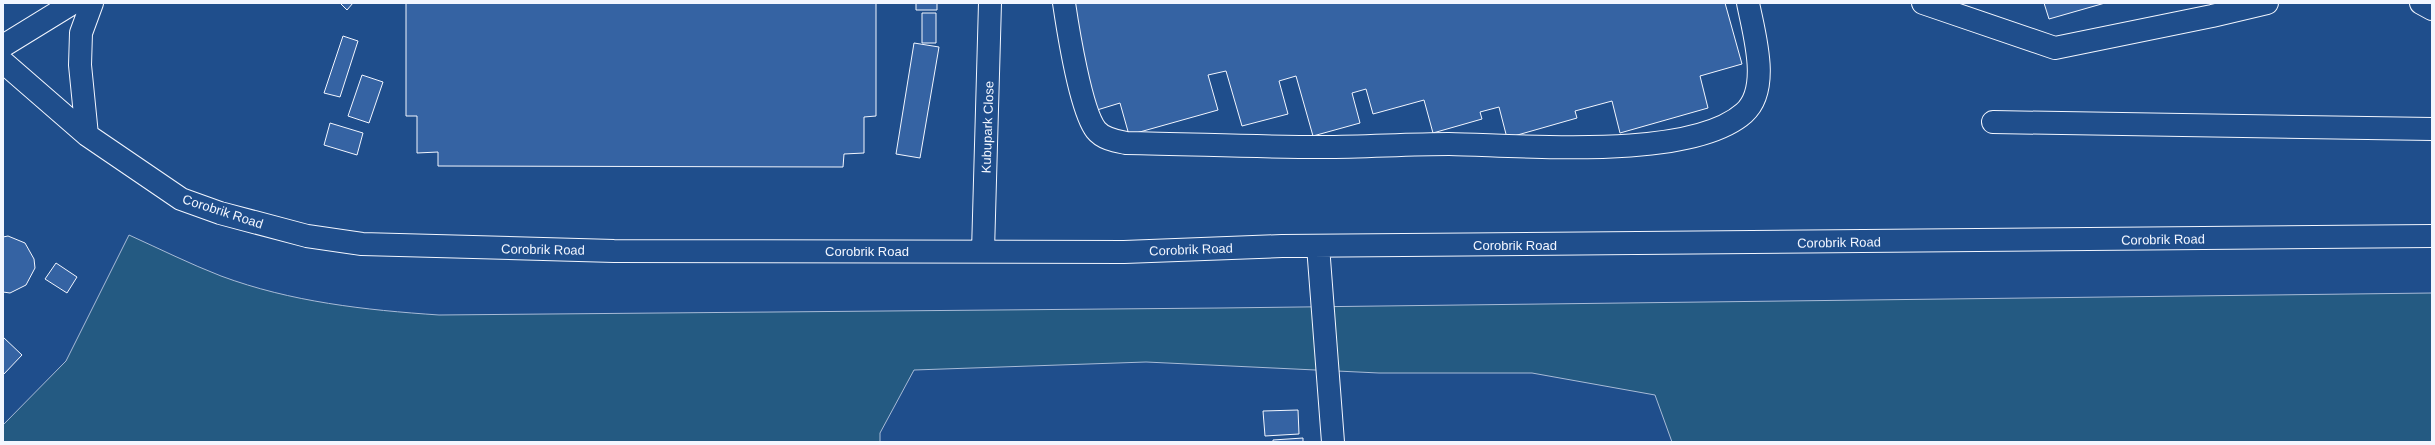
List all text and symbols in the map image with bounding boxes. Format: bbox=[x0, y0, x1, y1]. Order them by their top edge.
street label: Kubupark Close bbox=[978, 81, 997, 174]
street label: Corobrik Road bbox=[181, 191, 265, 232]
street label: Corobrik Road bbox=[2121, 231, 2205, 248]
street label: Corobrik Road bbox=[1797, 234, 1881, 251]
street label: Corobrik Road bbox=[1473, 238, 1557, 253]
street label: Corobrik Road bbox=[501, 241, 585, 258]
street label: Corobrik Road bbox=[1149, 241, 1233, 258]
street label: Corobrik Road bbox=[825, 244, 909, 259]

